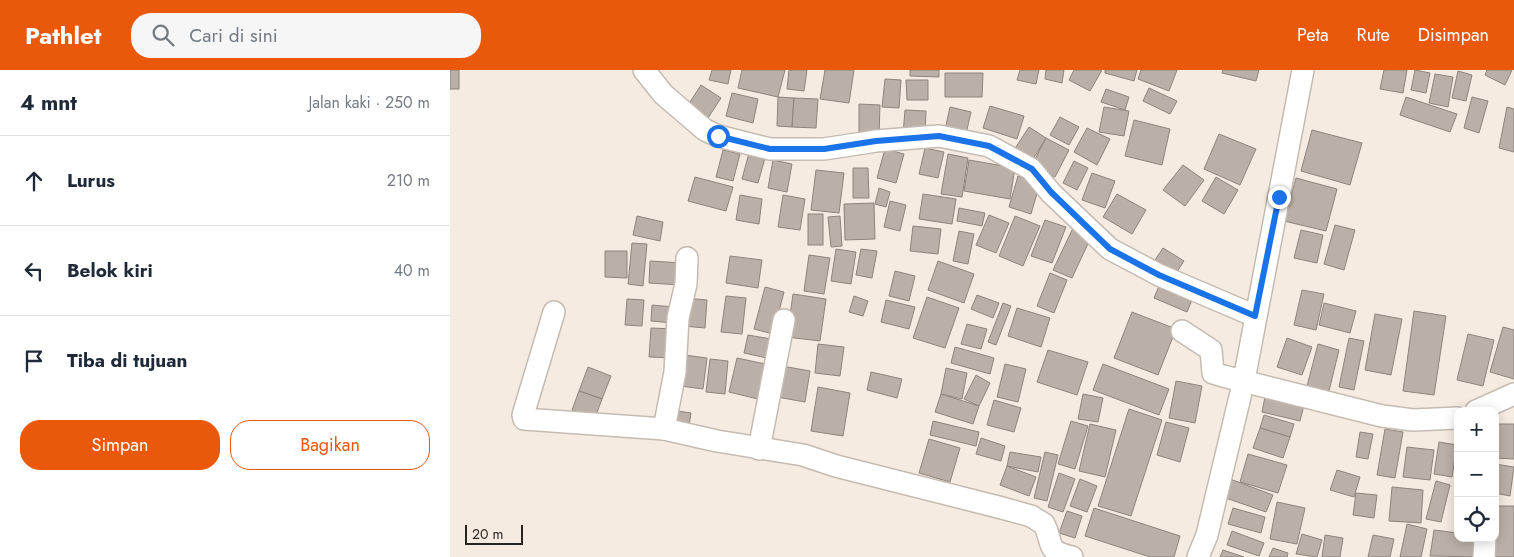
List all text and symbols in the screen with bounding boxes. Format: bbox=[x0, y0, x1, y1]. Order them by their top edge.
search box bbox=[131, 13, 481, 58]
text: Pathlet bbox=[25, 18, 101, 53]
icon: search bbox=[149, 21, 177, 49]
text: Cari di sini bbox=[189, 22, 278, 49]
text: Peta bbox=[1297, 22, 1329, 48]
text: Rute bbox=[1357, 22, 1390, 48]
text: Disimpan bbox=[1418, 22, 1489, 48]
text: 4 mnt bbox=[20, 88, 77, 118]
text: Jalan kaki · 250 m bbox=[309, 91, 430, 114]
route start bbox=[707, 125, 730, 148]
icon: ahead bbox=[20, 167, 48, 195]
text: Lurus bbox=[67, 167, 115, 194]
text: 210 m bbox=[387, 169, 430, 192]
route end bbox=[1268, 186, 1291, 209]
icon: left bbox=[20, 257, 48, 285]
text: Belok kiri bbox=[67, 257, 153, 284]
text: 40 m bbox=[394, 259, 430, 282]
icon: arrive bbox=[20, 347, 48, 375]
text: Tiba di tujuan bbox=[67, 347, 187, 374]
map controls bbox=[1454, 407, 1499, 542]
button: + bbox=[1454, 407, 1499, 452]
button: Simpan bbox=[20, 420, 220, 470]
button: Bagikan bbox=[230, 420, 430, 470]
button: − bbox=[1454, 452, 1499, 497]
button: locate bbox=[1454, 497, 1499, 542]
scale bar bbox=[465, 522, 522, 545]
text: 20 m bbox=[472, 524, 504, 544]

